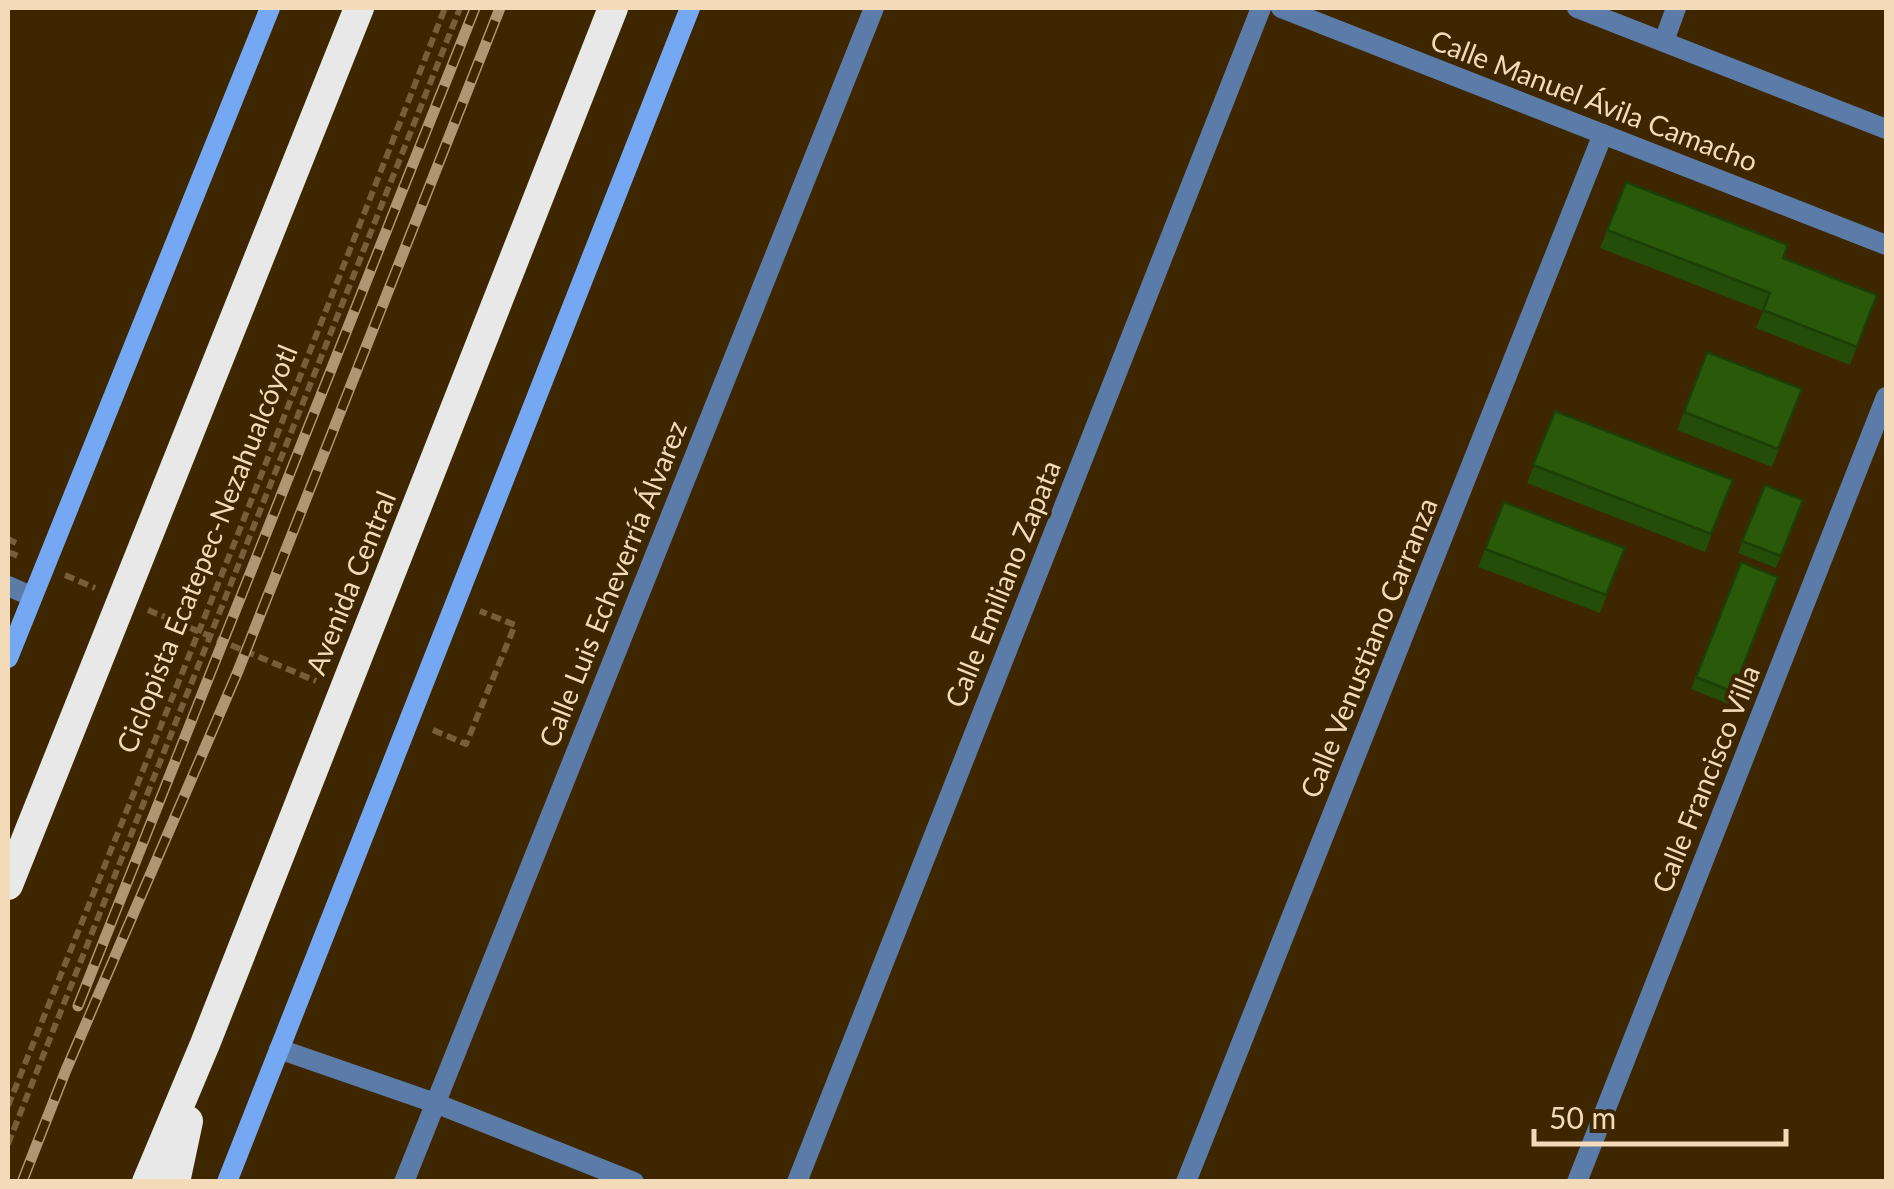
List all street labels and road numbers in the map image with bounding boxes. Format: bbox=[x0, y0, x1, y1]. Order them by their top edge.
street label: Calle Manuel Ávila Camacho bbox=[1426, 22, 1763, 178]
street label: Ciclopista Ecatepec-Nezahualcóyotl bbox=[108, 340, 304, 758]
street label: Calle Luis Echeverría Álvarez bbox=[531, 416, 693, 752]
street label: Calle Emiliano Zapata bbox=[937, 455, 1067, 712]
street label: Avenida Central bbox=[298, 486, 402, 679]
street label: Calle Venustiano Carranza bbox=[1292, 493, 1444, 803]
street label: Calle Francisco Villa bbox=[1644, 660, 1766, 897]

